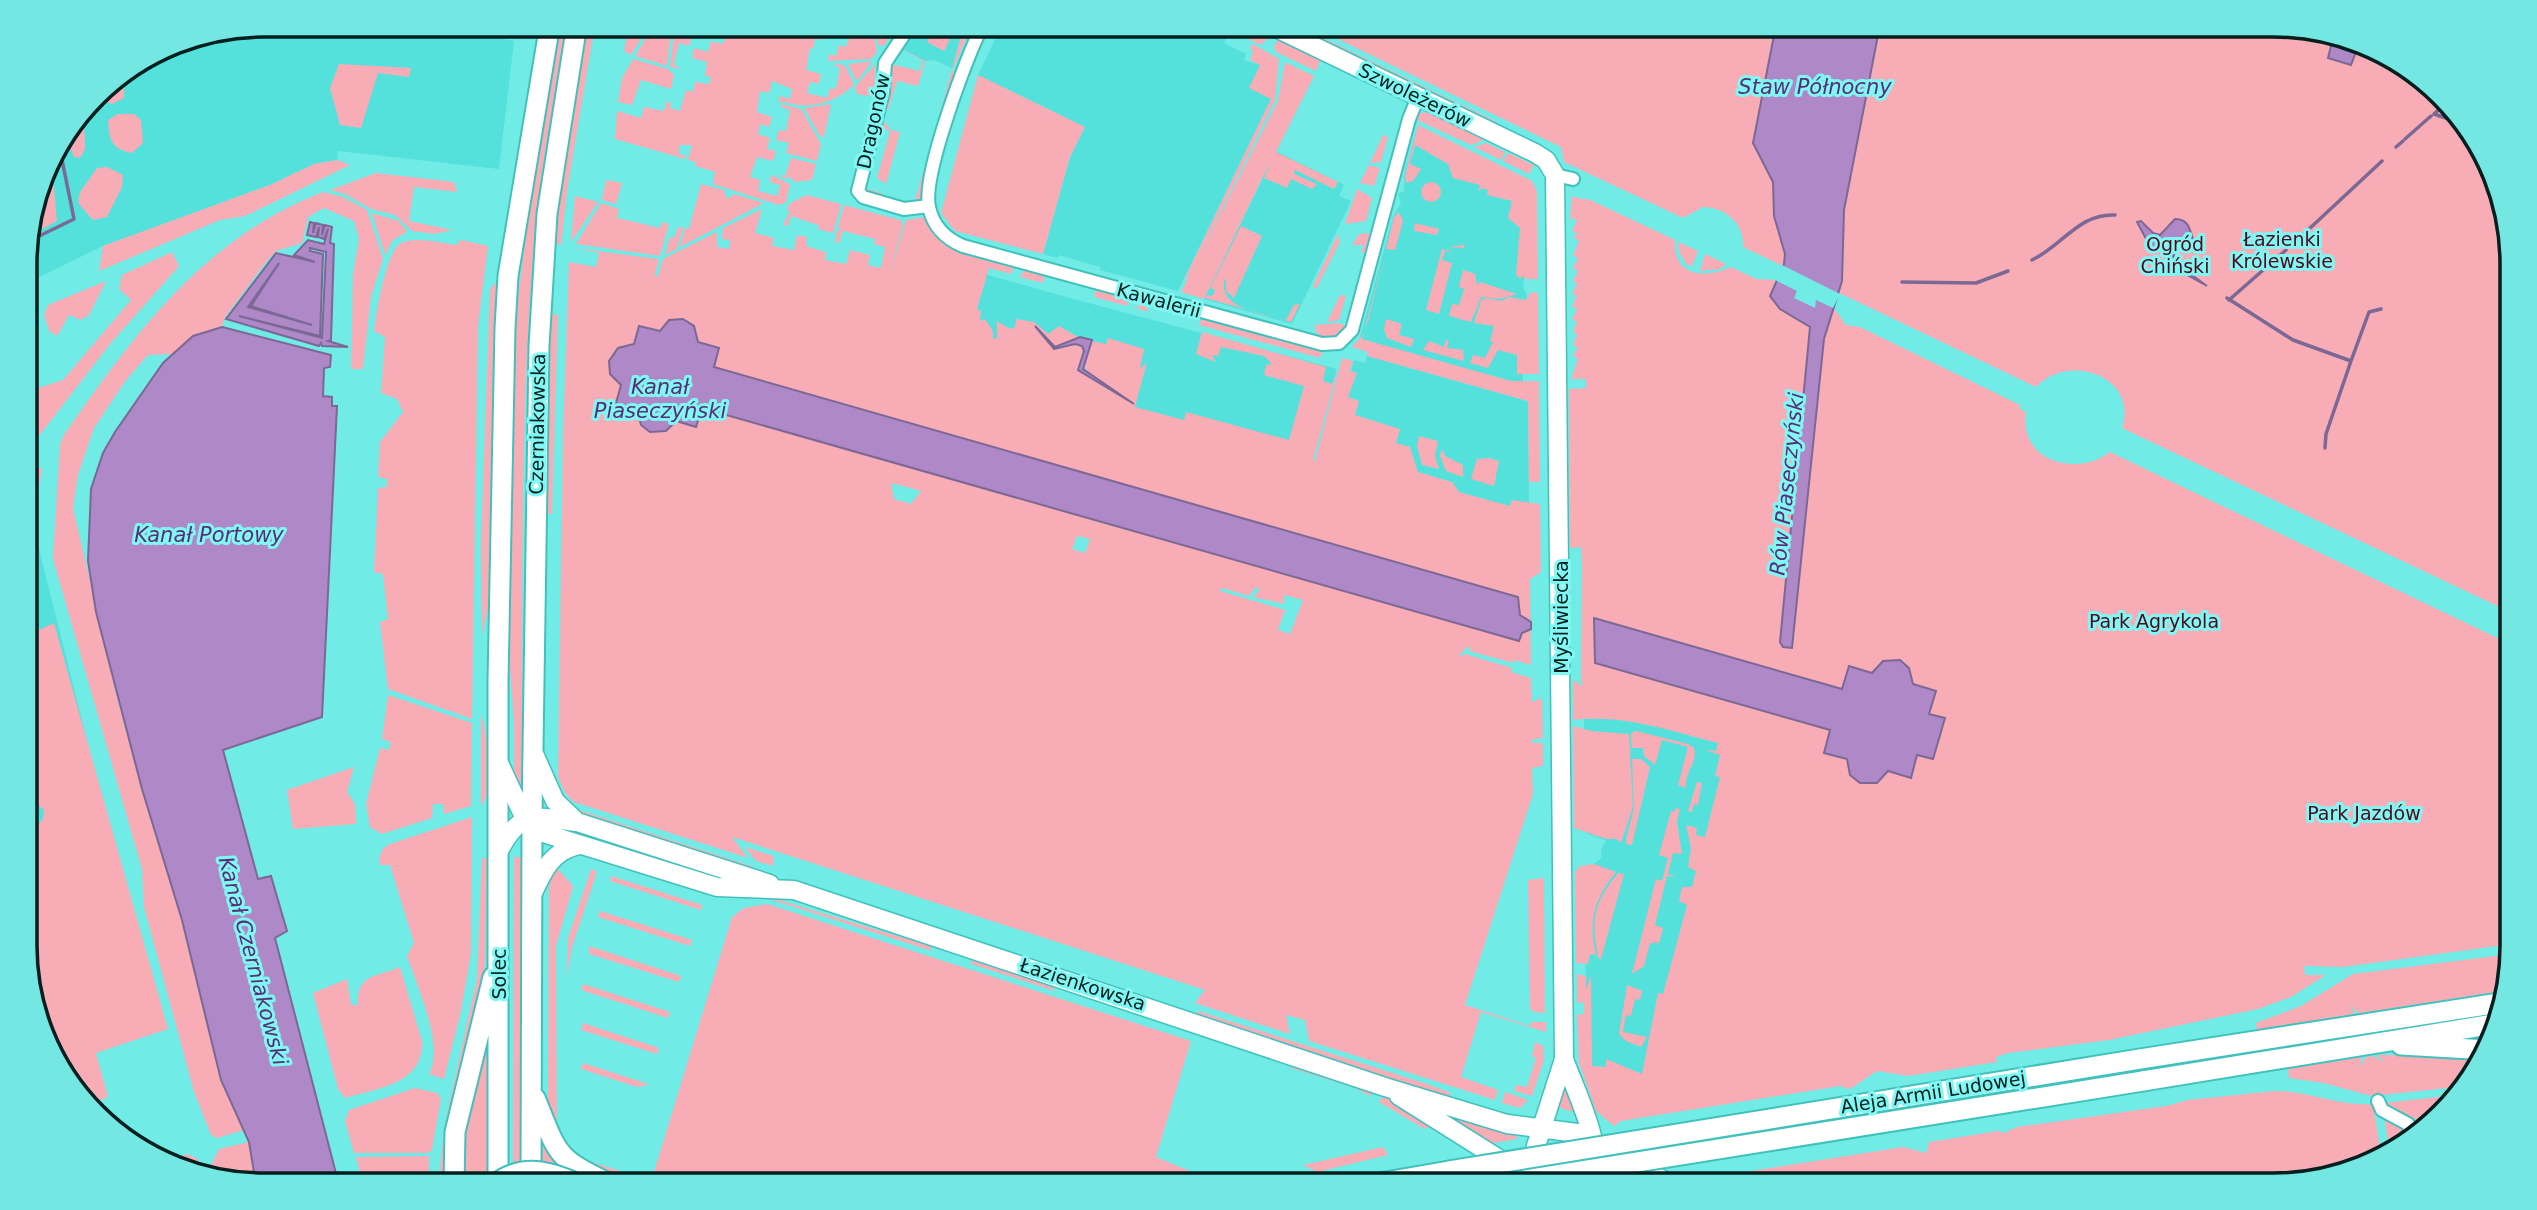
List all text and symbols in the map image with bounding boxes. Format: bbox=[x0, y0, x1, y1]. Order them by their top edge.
street label: Szwoleżerów bbox=[1355, 58, 1475, 132]
street label: Dragonów bbox=[852, 71, 894, 171]
water label: Staw Północny bbox=[1738, 75, 1892, 99]
park label: Łazienki Królewskie bbox=[2231, 228, 2333, 272]
park label: Ogród Chiński bbox=[2141, 233, 2209, 277]
street label: Kawalerii bbox=[1114, 278, 1204, 322]
street label: Czerniakowska bbox=[525, 353, 549, 495]
water label: Kanał Piaseczyński bbox=[594, 375, 726, 423]
water label: Rów Piaseczyński bbox=[1765, 391, 1809, 577]
water label: Kanał Portowy bbox=[134, 523, 284, 547]
street label: Myśliwiecka bbox=[1550, 560, 1572, 674]
park label: Park Agrykola bbox=[2089, 610, 2219, 632]
park label: Park Jazdów bbox=[2307, 802, 2421, 824]
water label: Kanał Czerniakowski bbox=[214, 854, 292, 1068]
street label: Solec bbox=[488, 948, 510, 1000]
street label: Łazienkowska bbox=[1016, 953, 1149, 1015]
street label: Aleja Armii Ludowej bbox=[1839, 1067, 2027, 1117]

